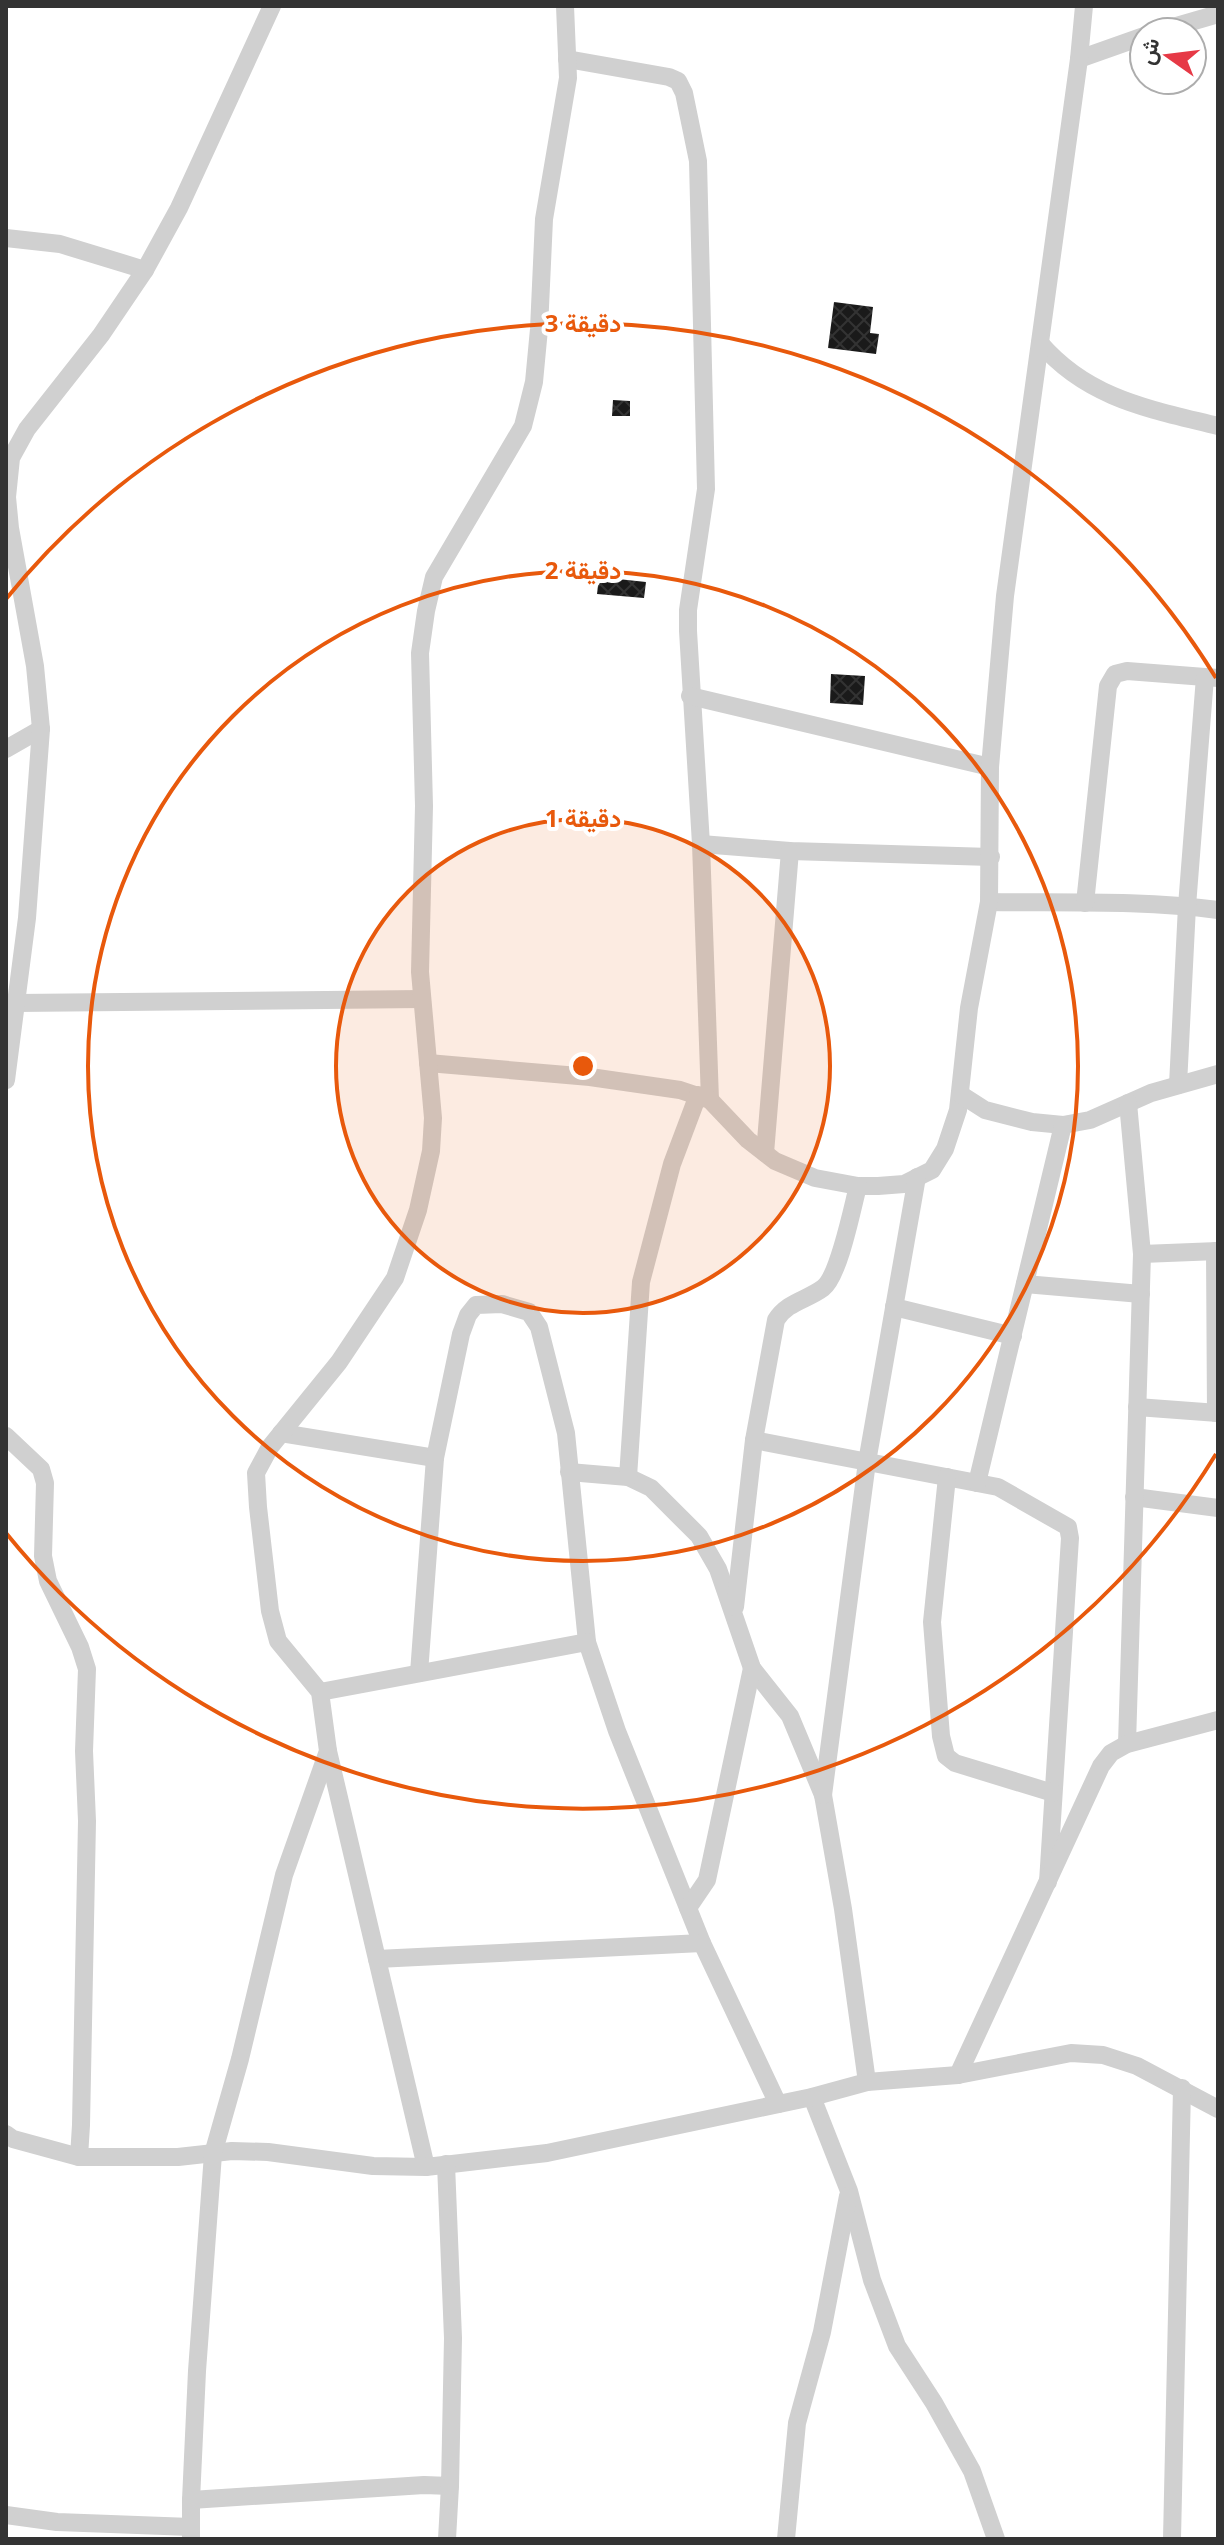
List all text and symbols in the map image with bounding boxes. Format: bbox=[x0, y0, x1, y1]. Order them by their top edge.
north arrow bbox=[1128, 16, 1208, 96]
text: ش bbox=[1130, 34, 1165, 67]
text: 3 دقيقة bbox=[545, 306, 621, 339]
text: 2 دقيقة bbox=[545, 553, 621, 586]
text: 1 دقيقة bbox=[545, 801, 621, 834]
centre of rings bbox=[569, 1052, 597, 1080]

